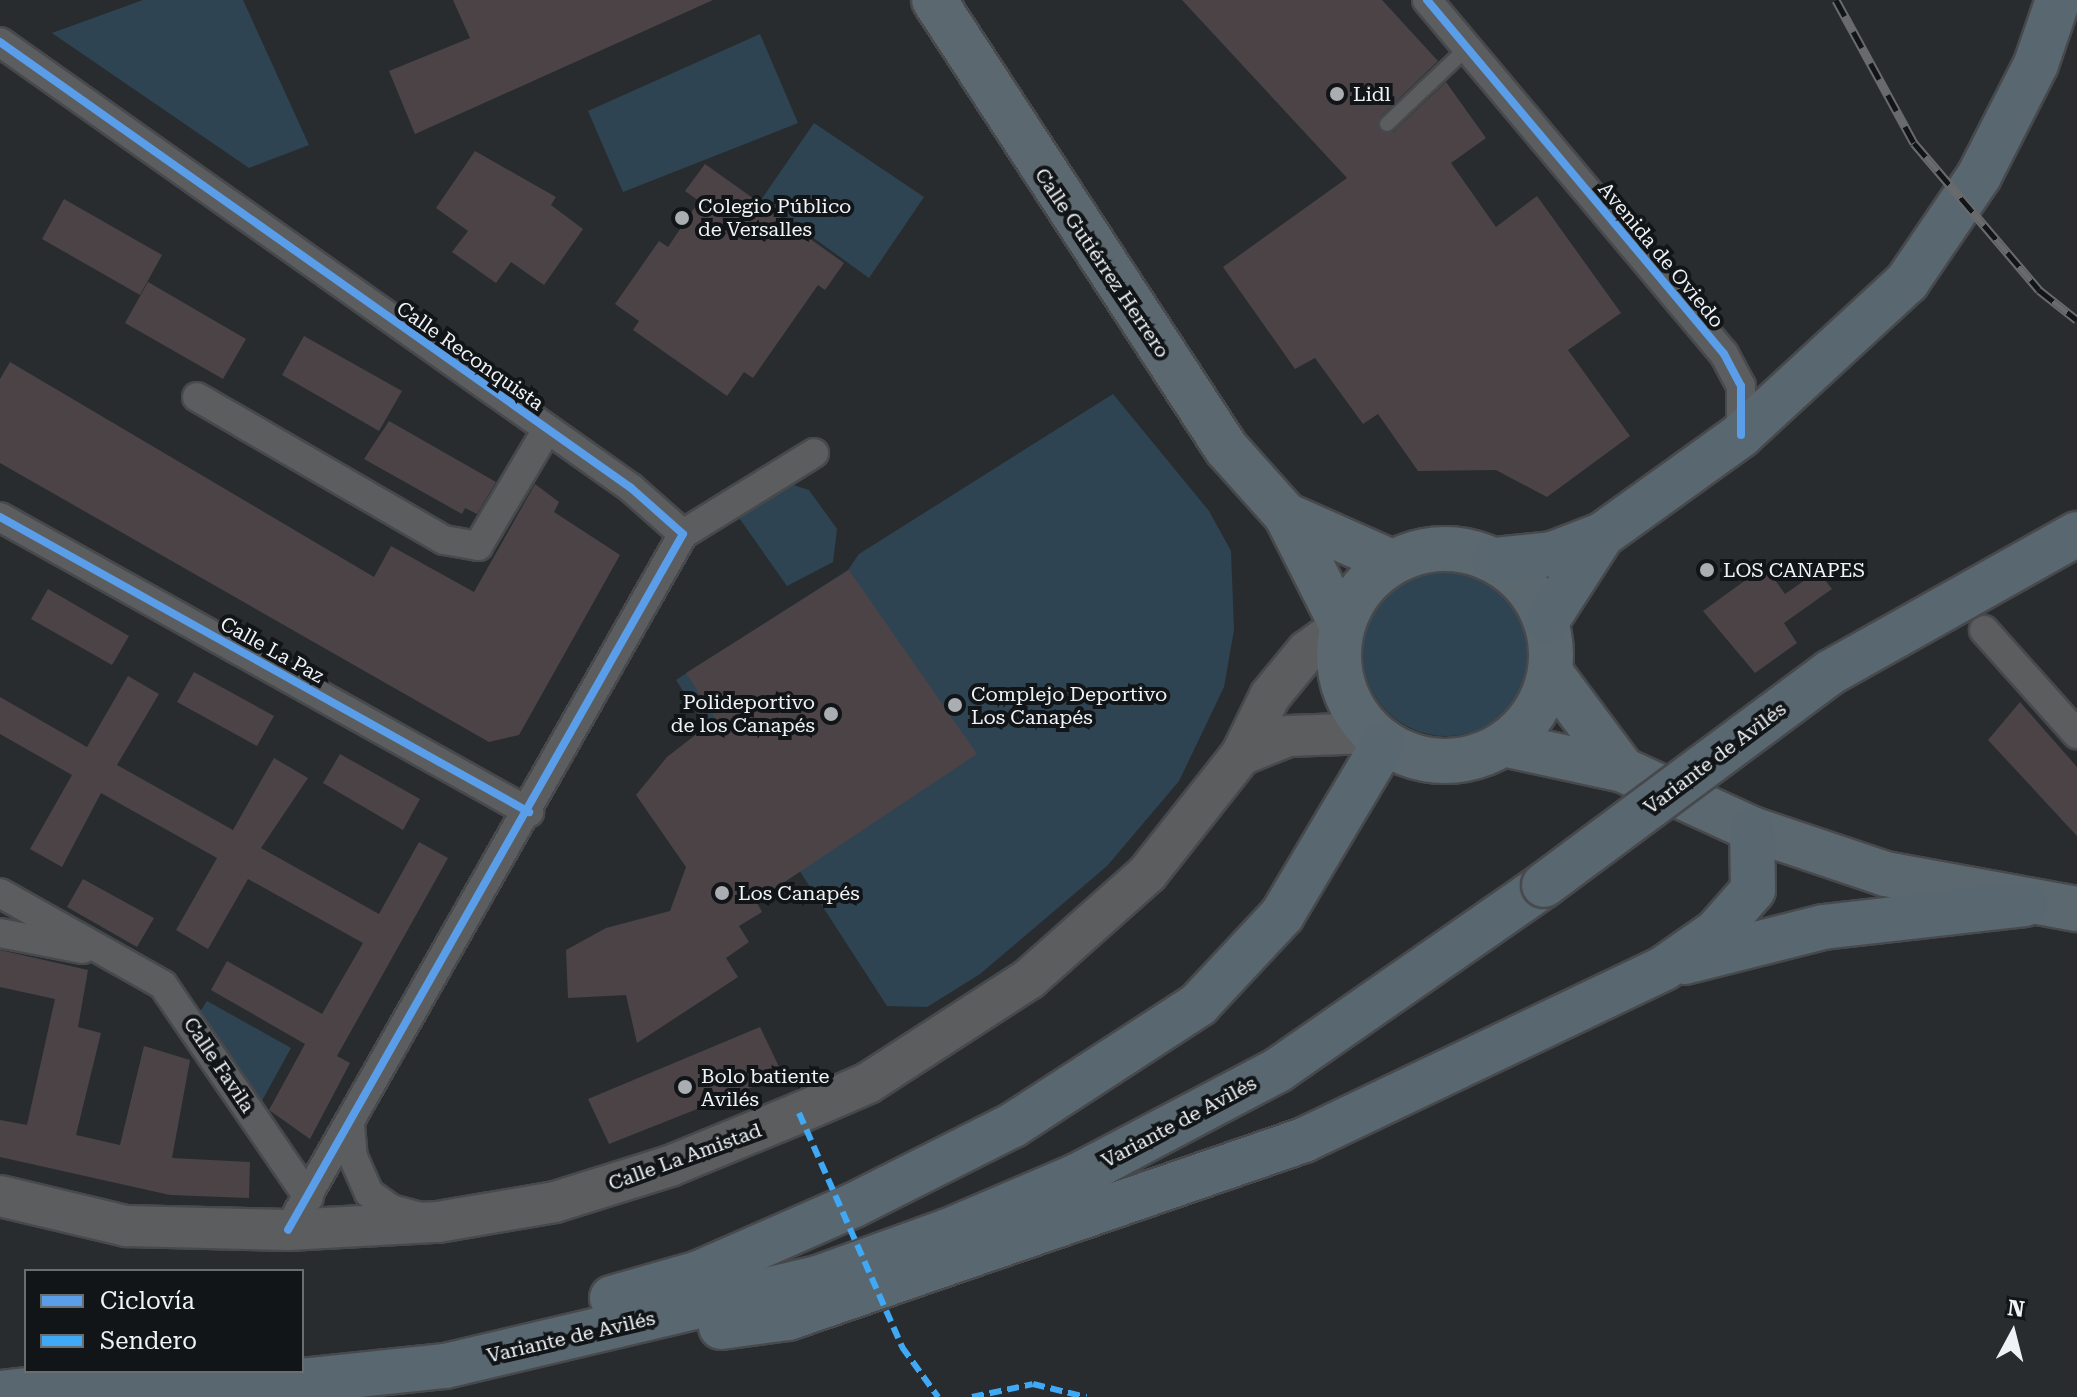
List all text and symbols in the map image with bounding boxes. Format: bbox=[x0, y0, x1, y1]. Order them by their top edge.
place label: Lidl bbox=[1353, 82, 1391, 106]
marker: Lidl bbox=[1328, 85, 1346, 103]
street label: Calle Gutiérrez Herrero bbox=[1030, 164, 1174, 362]
street label: Avenida de Oviedo bbox=[1593, 177, 1729, 333]
place label: Colegio Público de Versalles bbox=[698, 194, 851, 241]
marker: Colegio Público de Versalles bbox=[673, 209, 691, 227]
street label: Calle Reconquista bbox=[392, 296, 548, 416]
place label: LOS CANAPES bbox=[1723, 558, 1865, 582]
marker: LOS CANAPES bbox=[1698, 561, 1716, 579]
street label: Calle La Paz bbox=[216, 612, 328, 688]
place label: Complejo Deportivo Los Canapés bbox=[971, 682, 1167, 729]
place label: Polideportivo de los Canapés bbox=[671, 690, 815, 737]
marker: Complejo Deportivo Los Canapés bbox=[946, 696, 964, 714]
street label: Variante de Avilés bbox=[1639, 697, 1791, 819]
marker: Polideportivo de los Canapés bbox=[822, 705, 840, 723]
place label: Los Canapés bbox=[738, 881, 860, 905]
marker: Los Canapés bbox=[713, 884, 731, 902]
street label: Calle Favila bbox=[178, 1013, 260, 1117]
place label: Bolo batiente Avilés bbox=[701, 1064, 830, 1111]
street label: Variante de Avilés bbox=[1097, 1071, 1261, 1173]
marker: Bolo batiente Avilés bbox=[676, 1078, 694, 1096]
street label: Calle La Amistad bbox=[605, 1118, 765, 1196]
legend bbox=[24, 1269, 304, 1373]
text: Ciclovía bbox=[100, 1287, 195, 1315]
north arrow bbox=[1973, 1293, 2053, 1373]
text: N bbox=[2006, 1295, 2026, 1322]
street label: Variante de Avilés bbox=[484, 1306, 658, 1368]
text: Sendero bbox=[100, 1327, 197, 1355]

